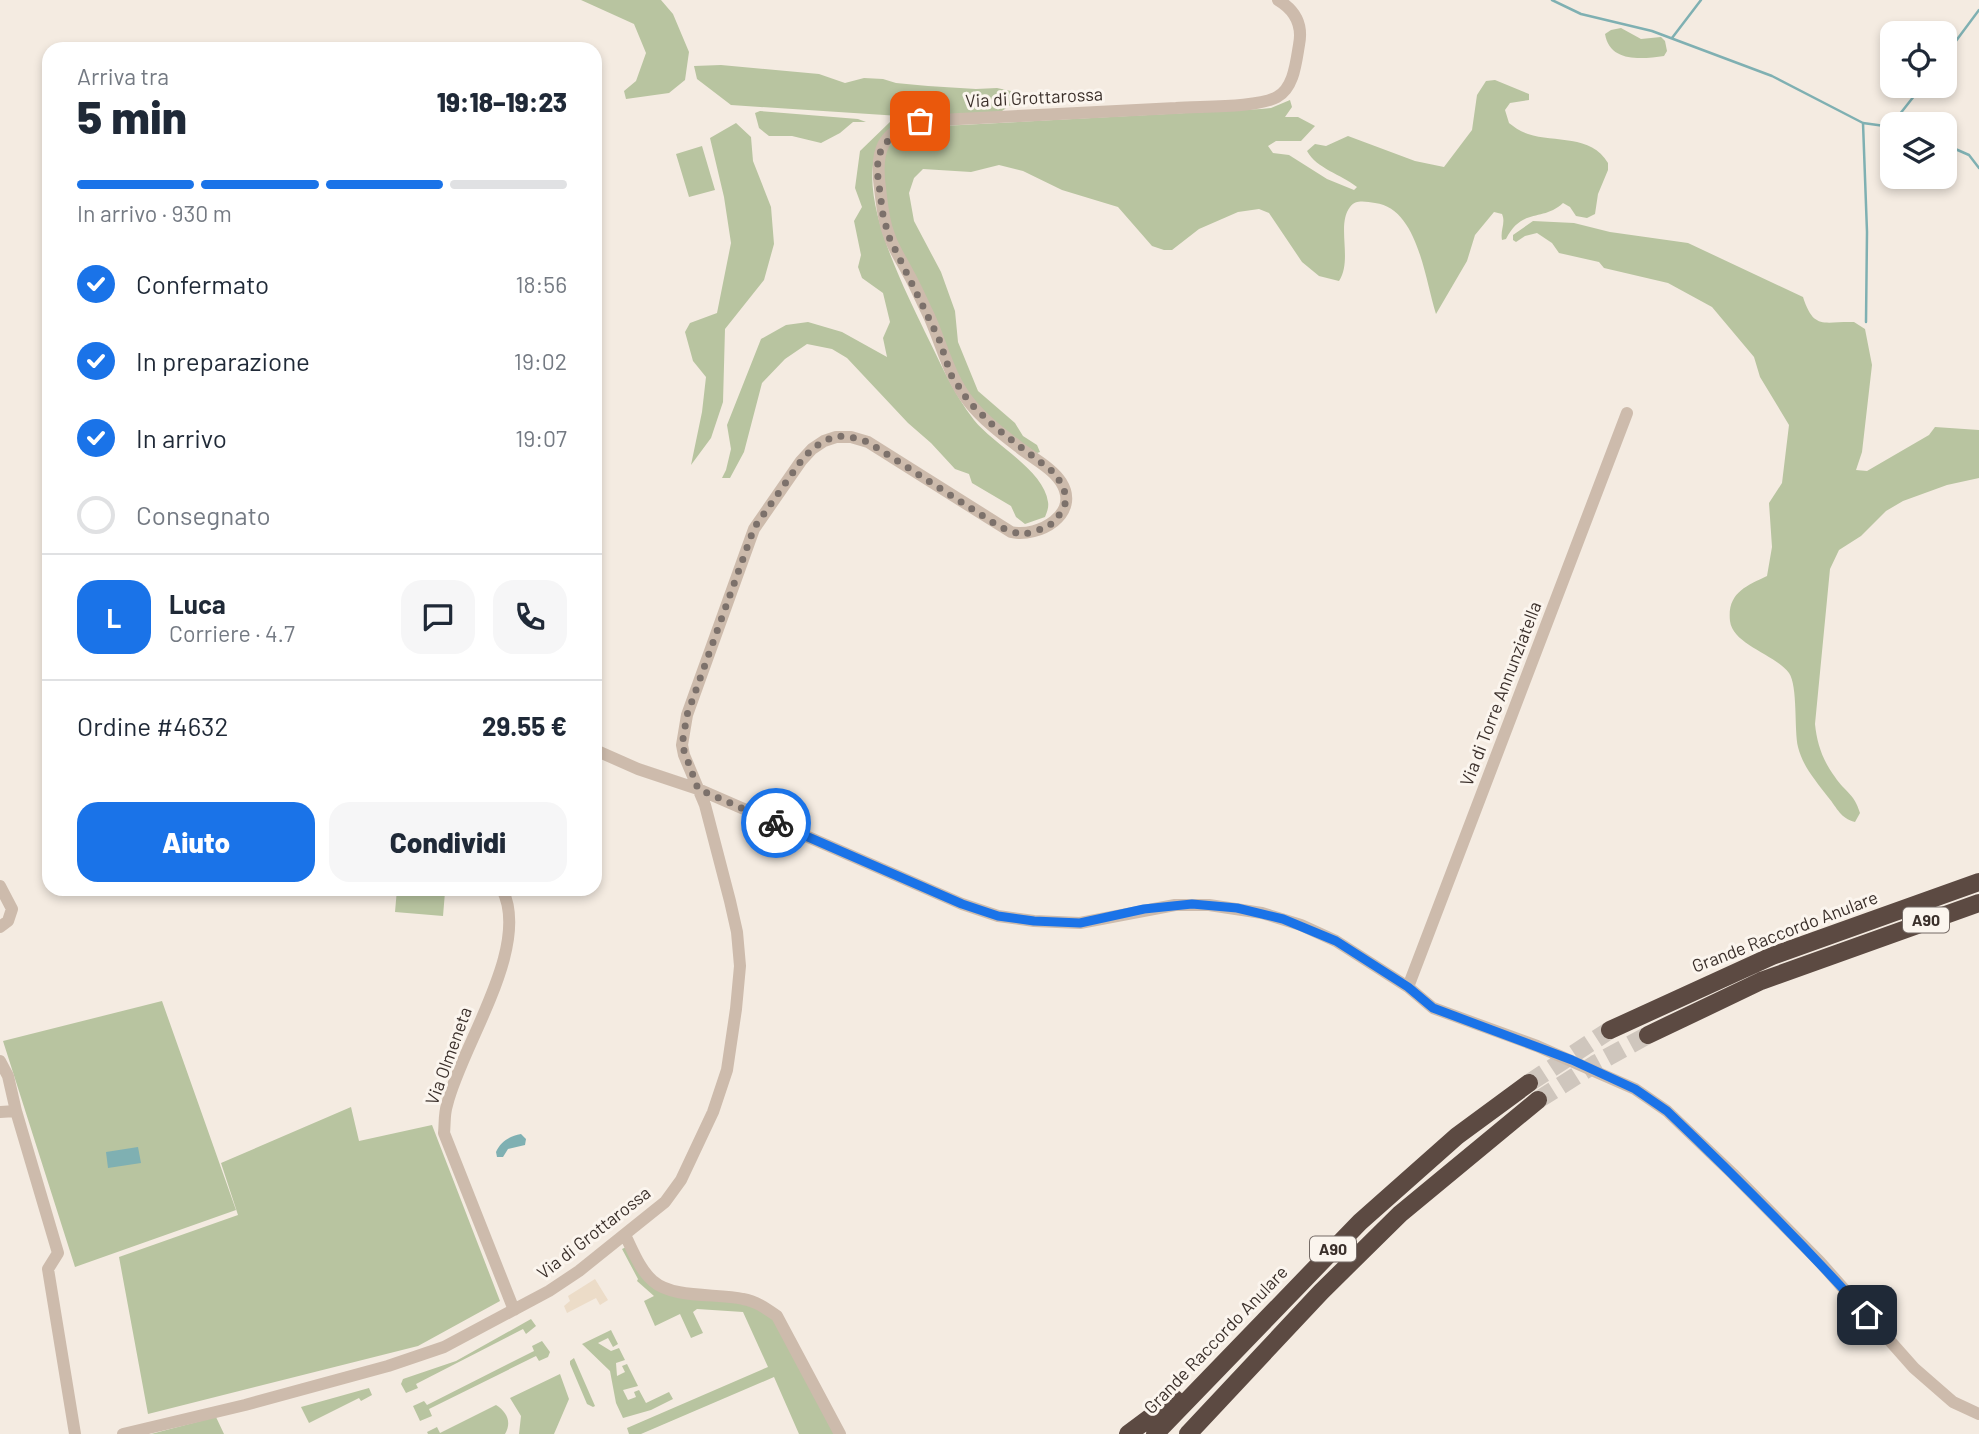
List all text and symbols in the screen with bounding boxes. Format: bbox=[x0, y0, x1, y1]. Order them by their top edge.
map controls bbox=[1880, 21, 1957, 189]
button: locate bbox=[1880, 21, 1957, 98]
text: Arriva tra bbox=[77, 62, 169, 90]
street label: Via di Grottarossa bbox=[964, 82, 1103, 112]
text: 19:18–19:23 bbox=[437, 86, 567, 117]
text: 5 min bbox=[77, 88, 187, 143]
pin bbox=[890, 91, 950, 151]
icon: bag bbox=[901, 102, 939, 140]
button: layers bbox=[1880, 112, 1957, 189]
text: In arrivo · 930 m bbox=[77, 199, 232, 227]
icon: check bbox=[77, 265, 115, 303]
text: Confermato bbox=[136, 268, 269, 299]
text: 18:56 bbox=[516, 270, 567, 298]
icon: check bbox=[77, 342, 115, 380]
text: In preparazione bbox=[136, 345, 310, 376]
text: 19:02 bbox=[514, 347, 567, 375]
icon: check bbox=[77, 419, 115, 457]
text: In arrivo bbox=[136, 422, 227, 453]
text: 19:07 bbox=[515, 424, 567, 452]
text: Consegnato bbox=[136, 499, 271, 530]
button: chat bbox=[401, 580, 475, 654]
button: phone bbox=[493, 580, 567, 654]
text: Luca bbox=[169, 588, 226, 619]
street label: Via di Torre Annunziatella bbox=[1455, 598, 1545, 789]
text: L bbox=[107, 602, 121, 633]
text: Corriere · 4.7 bbox=[169, 619, 295, 647]
text: Ordine #4632 bbox=[77, 710, 228, 741]
text: 29.55 € bbox=[482, 710, 567, 741]
courier bbox=[741, 788, 811, 858]
button: Aiuto bbox=[77, 802, 315, 882]
button: Condividi bbox=[329, 802, 567, 882]
icon: bike bbox=[757, 804, 795, 842]
street label: Grande Raccordo Anulare bbox=[1689, 885, 1881, 977]
road number: A90 bbox=[1903, 908, 1949, 932]
street label: Via Olmeneta bbox=[420, 1004, 476, 1108]
street label: Via di Grottarossa bbox=[532, 1181, 655, 1283]
road number: A90 bbox=[1310, 1236, 1356, 1261]
street label: Grande Raccordo Anulare bbox=[1139, 1261, 1292, 1418]
pin bbox=[1837, 1285, 1897, 1345]
icon: home bbox=[1848, 1296, 1886, 1334]

